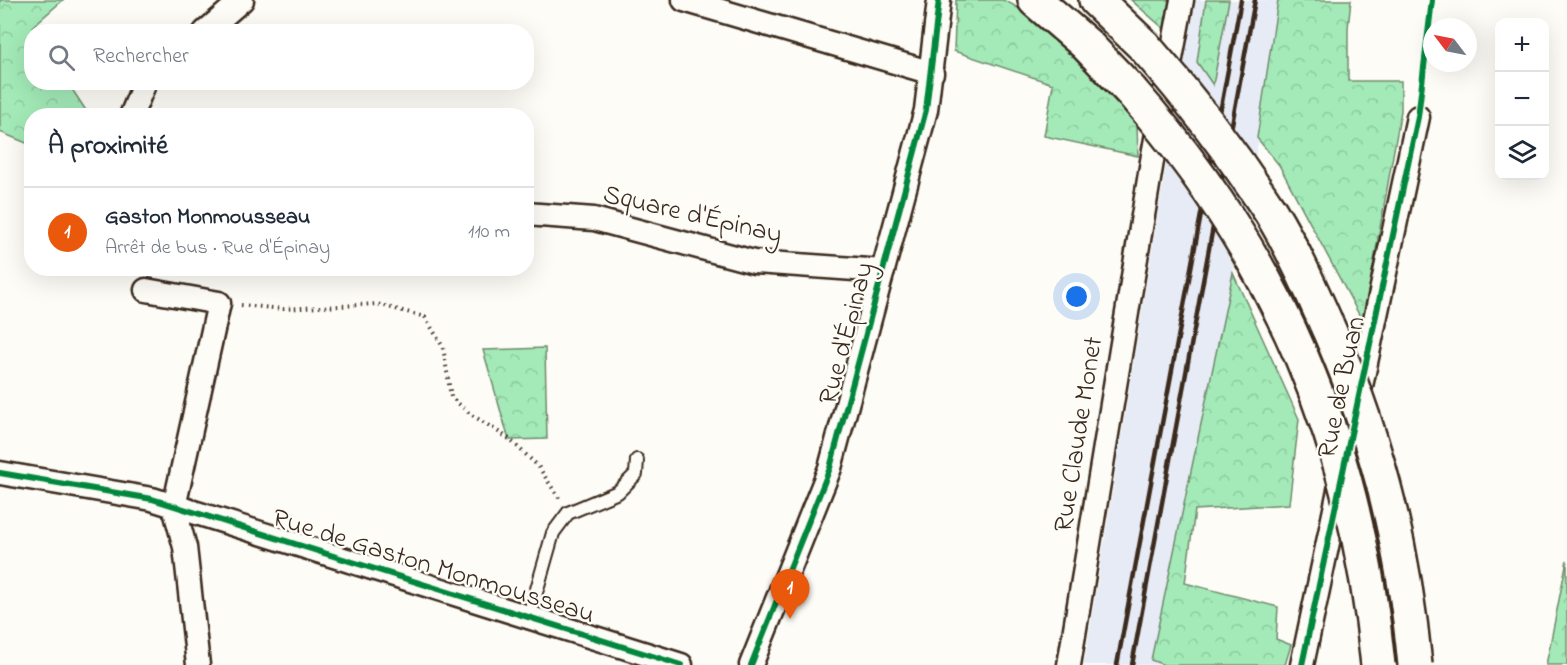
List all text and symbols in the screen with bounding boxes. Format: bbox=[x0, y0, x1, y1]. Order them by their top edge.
north arrow bbox=[1423, 18, 1477, 72]
map controls bbox=[1495, 18, 1549, 180]
button: + bbox=[1495, 18, 1549, 72]
search box bbox=[24, 24, 534, 90]
icon: search bbox=[45, 41, 78, 74]
text: Rechercher bbox=[93, 41, 189, 73]
button: − bbox=[1495, 72, 1549, 126]
button: layers bbox=[1495, 126, 1549, 180]
text: À proximité bbox=[48, 128, 168, 166]
street label: Square d'Épinay bbox=[599, 176, 786, 255]
text: Gaston Monmousseau bbox=[105, 202, 310, 234]
text: 1 bbox=[64, 218, 71, 247]
text: 110 m bbox=[468, 218, 510, 247]
text: Arrêt de bus · Rue d'Épinay bbox=[105, 234, 330, 263]
street label: Rue d'Épinay bbox=[810, 258, 885, 409]
your location bbox=[1062, 282, 1091, 311]
street label: Rue de Buan bbox=[1308, 313, 1377, 462]
street label: Rue Claude Monet bbox=[1045, 334, 1114, 535]
street label: Rue de Gaston Monmousseau bbox=[267, 500, 599, 635]
pin: 1 bbox=[770, 570, 810, 619]

